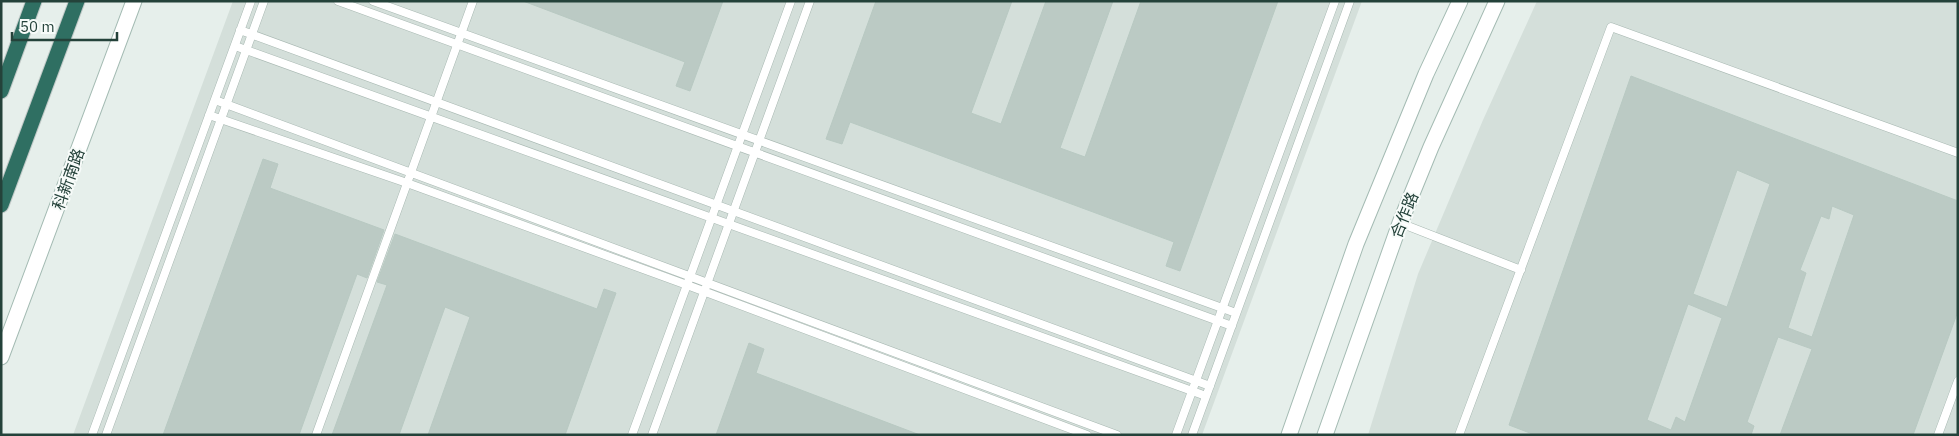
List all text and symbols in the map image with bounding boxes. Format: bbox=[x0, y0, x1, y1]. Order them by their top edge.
scale bar bbox=[12, 10, 118, 42]
text: 50 m bbox=[20, 17, 55, 36]
street label: 科新南路 bbox=[48, 146, 88, 212]
street label: 合作路 bbox=[1386, 189, 1422, 241]

